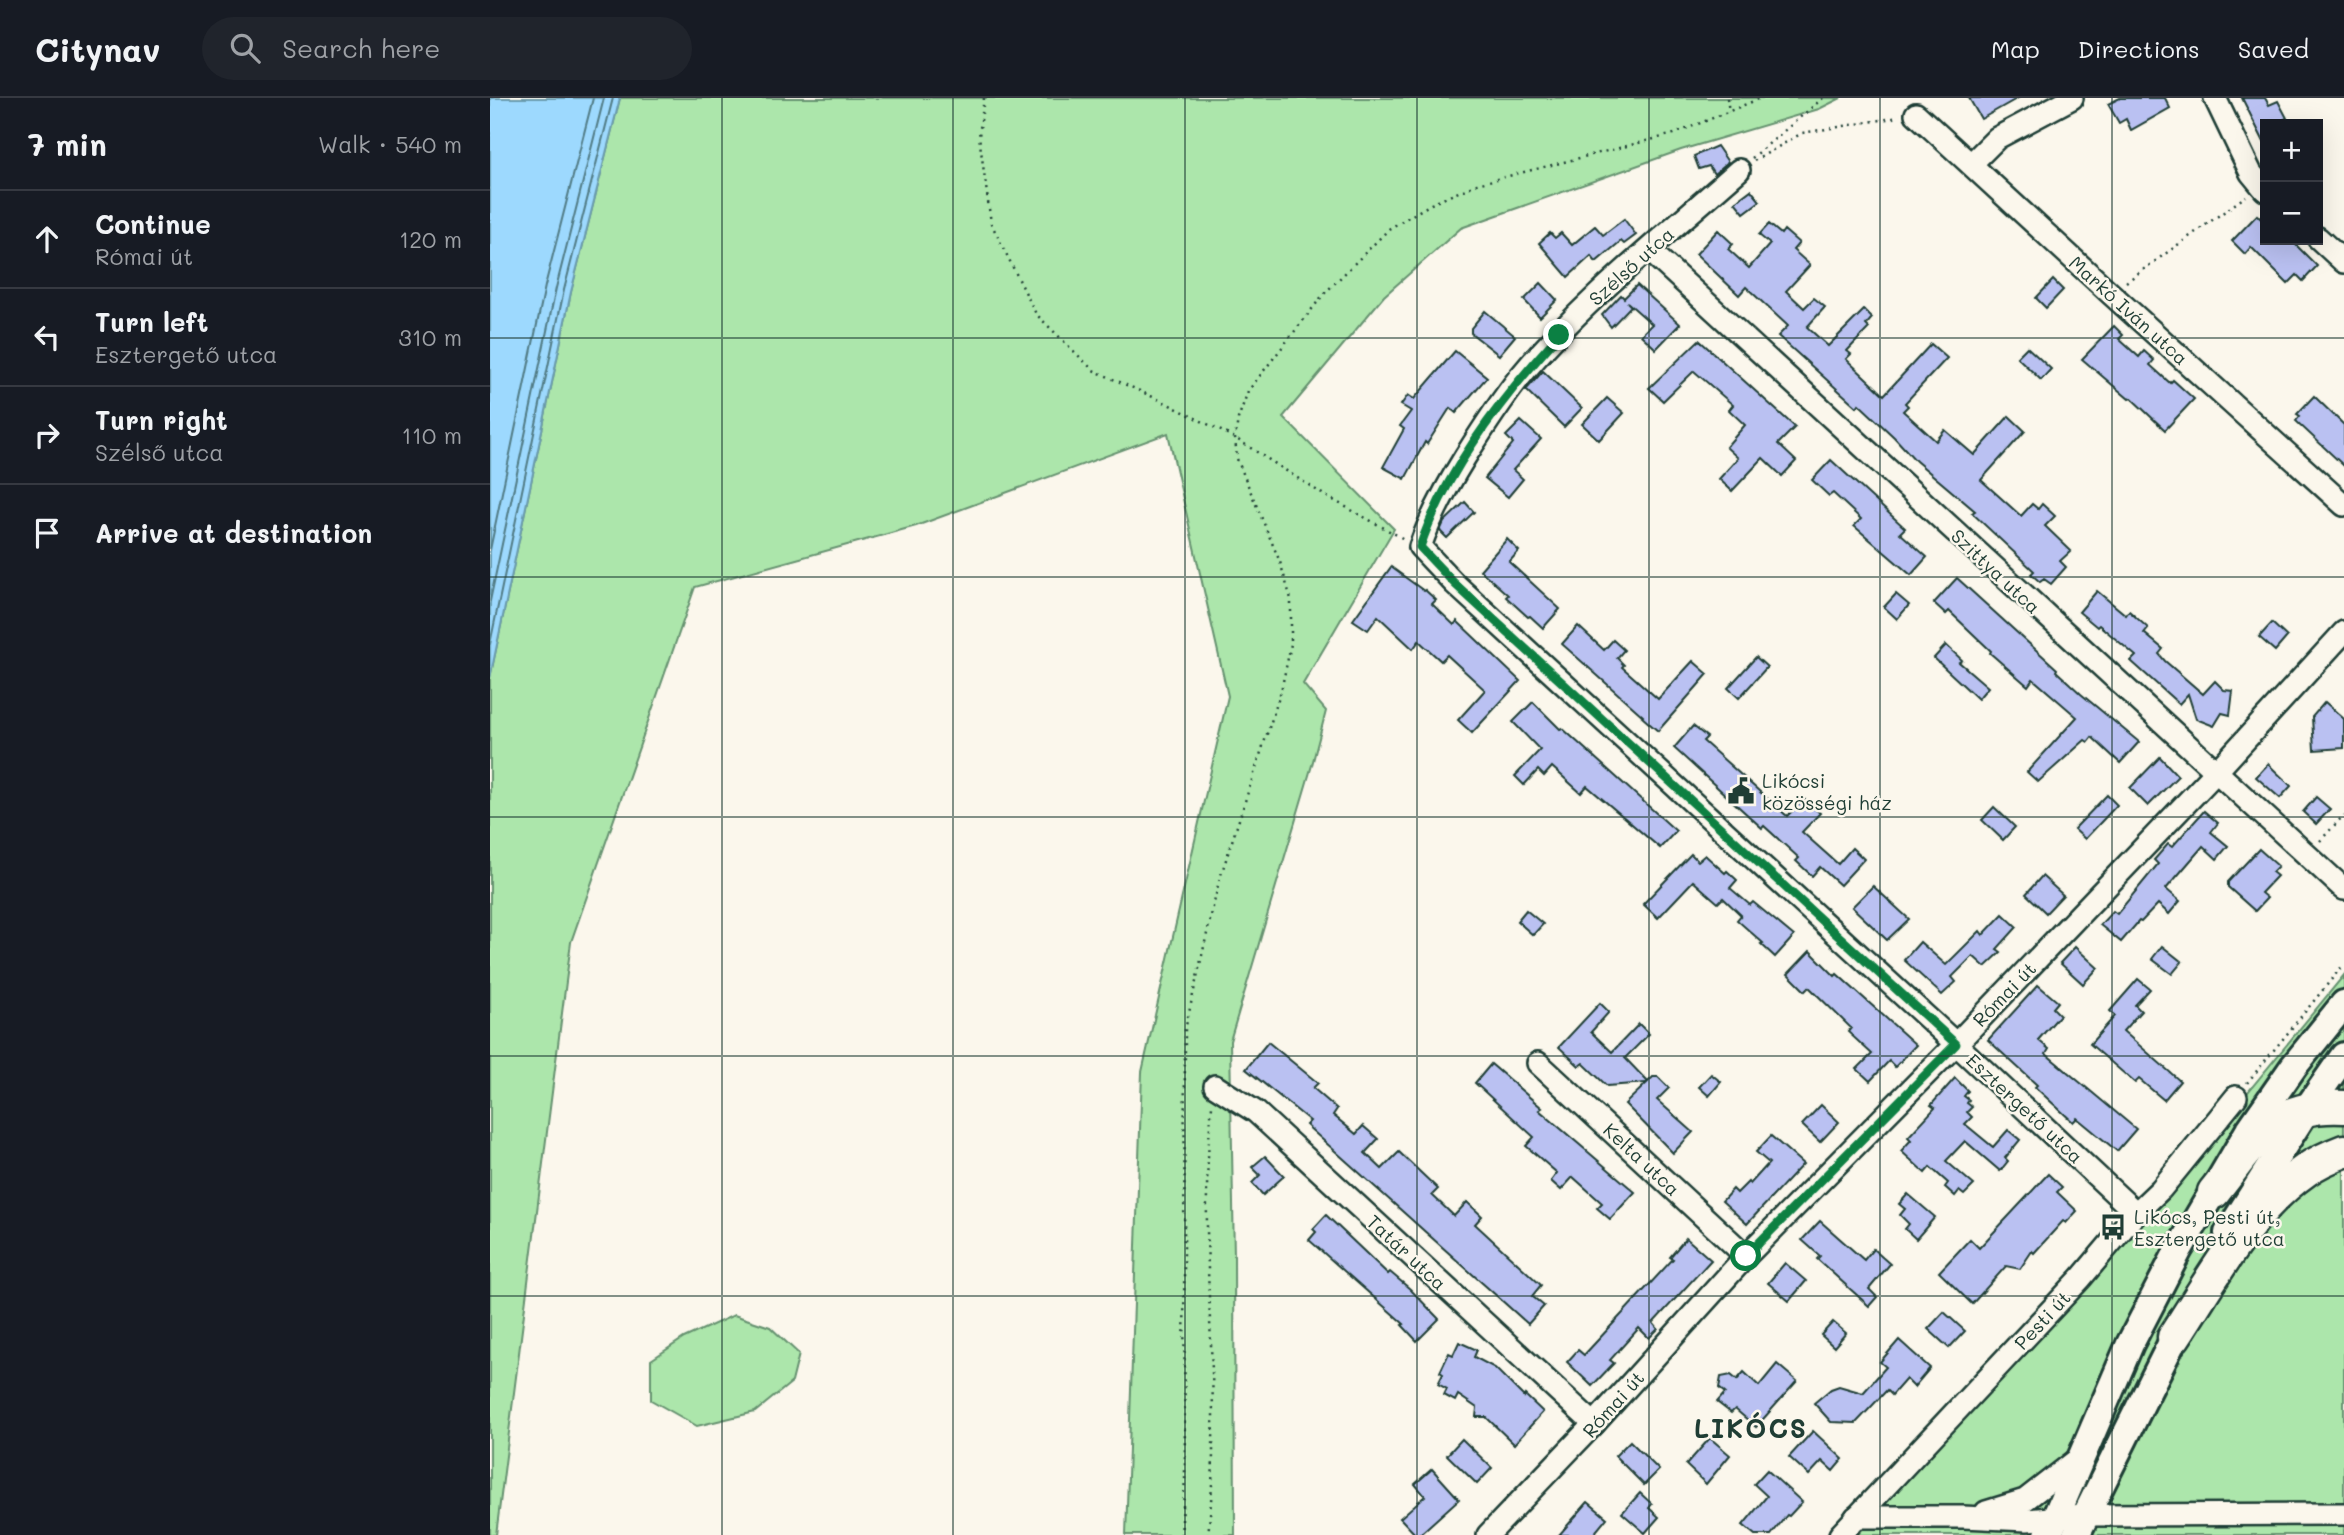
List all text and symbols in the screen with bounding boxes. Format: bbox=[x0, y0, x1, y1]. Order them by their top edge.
search box bbox=[202, 17, 692, 80]
text: Citynav bbox=[35, 27, 160, 70]
icon: search bbox=[226, 29, 264, 67]
text: Search here bbox=[282, 31, 440, 65]
text: Map bbox=[1991, 33, 2040, 64]
text: Directions bbox=[2078, 33, 2200, 64]
text: Saved bbox=[2238, 33, 2309, 64]
map controls bbox=[2260, 119, 2323, 245]
button: + bbox=[2260, 119, 2323, 182]
text: 7 min bbox=[28, 124, 107, 164]
text: Walk · 540 m bbox=[318, 129, 462, 159]
button: − bbox=[2260, 182, 2323, 245]
text: Continue bbox=[95, 207, 211, 241]
icon: ahead bbox=[28, 220, 66, 258]
street label: Szélső utca bbox=[1583, 221, 1679, 311]
text: 120 m bbox=[399, 224, 462, 254]
text: Római út bbox=[95, 241, 193, 271]
street label: Markó Iván utca bbox=[2064, 250, 2194, 370]
text: Turn left bbox=[95, 305, 208, 339]
icon: left bbox=[28, 318, 66, 356]
route end bbox=[1543, 319, 1574, 350]
text: 310 m bbox=[398, 322, 462, 352]
text: Esztergető utca bbox=[95, 339, 277, 369]
text: Turn right bbox=[95, 403, 228, 437]
icon: right bbox=[28, 416, 66, 454]
text: 110 m bbox=[402, 420, 462, 450]
text: Szélső utca bbox=[95, 437, 223, 467]
icon: arrive bbox=[28, 514, 66, 552]
text: Arrive at destination bbox=[95, 516, 372, 550]
street label: Szittya utca bbox=[1946, 523, 2046, 619]
place label: Likócsi közösségi ház bbox=[1762, 768, 1892, 815]
public building icon: Likócsi közösségi ház bbox=[1726, 776, 1756, 806]
street label: Római út bbox=[1967, 956, 2041, 1032]
street label: Esztergető utca bbox=[1961, 1048, 2089, 1168]
street label: Kelta utca bbox=[1598, 1117, 1686, 1201]
place label: Likócs, Pesti út, Esztergető utca bbox=[2134, 1204, 2285, 1251]
street label: Tatár utca bbox=[1362, 1209, 1452, 1295]
bus stop icon: Likócs, Pesti út, Esztergető utca bbox=[2098, 1212, 2128, 1242]
route start bbox=[1730, 1240, 1761, 1271]
street label: Pesti út bbox=[2008, 1285, 2076, 1355]
street label: Római út bbox=[1577, 1366, 1649, 1442]
district label: LIKÓCS bbox=[1694, 1411, 1808, 1445]

